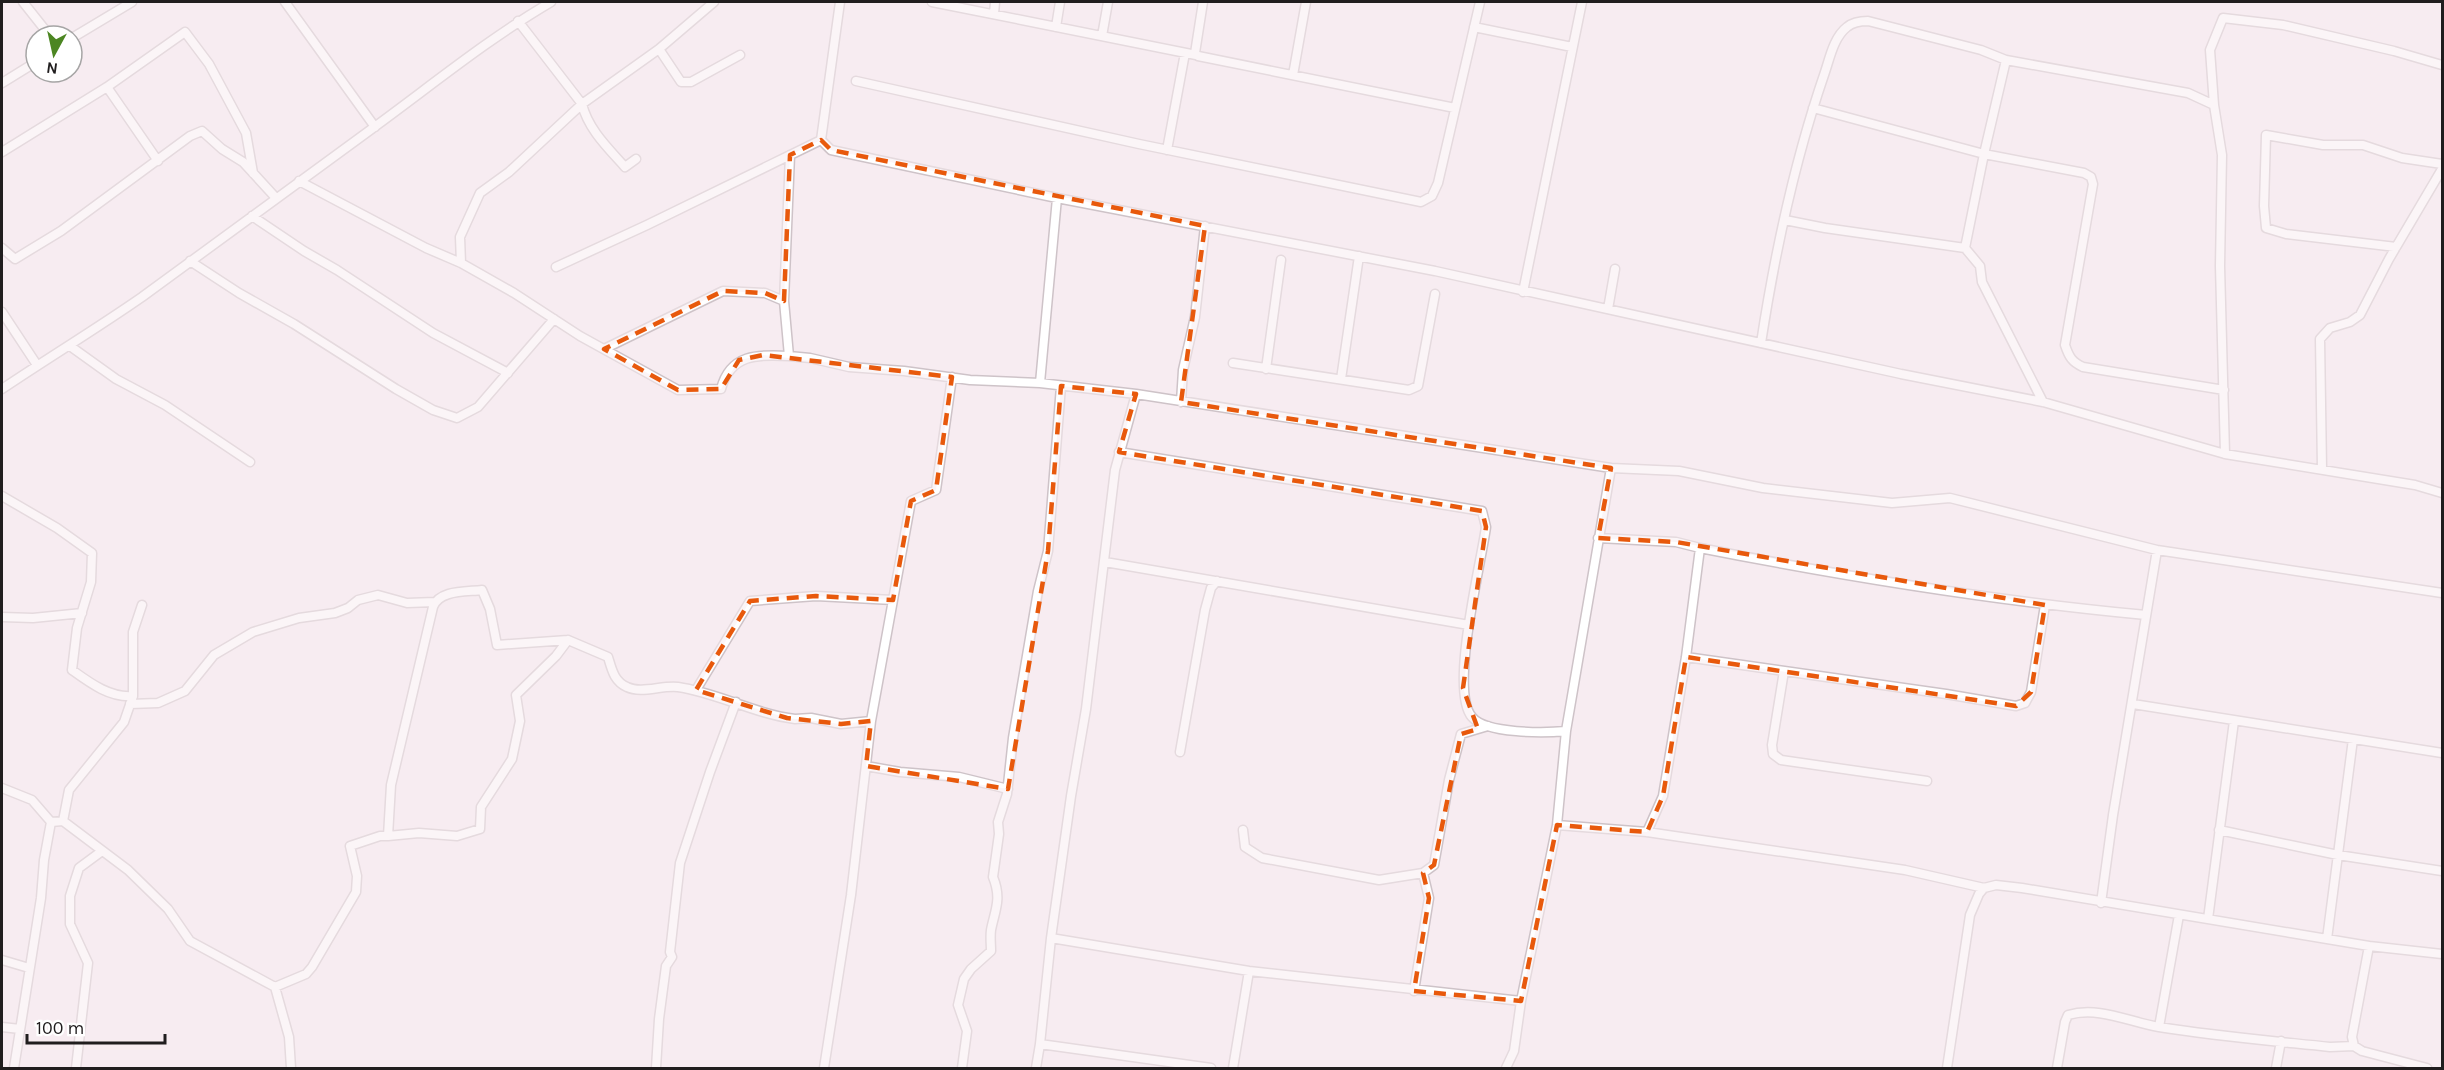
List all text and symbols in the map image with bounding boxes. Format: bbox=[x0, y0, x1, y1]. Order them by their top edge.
north arrow bbox=[24, 24, 84, 84]
text: N bbox=[45, 58, 59, 79]
scale bar bbox=[27, 1007, 165, 1045]
text: 100 m bbox=[36, 1017, 84, 1039]

